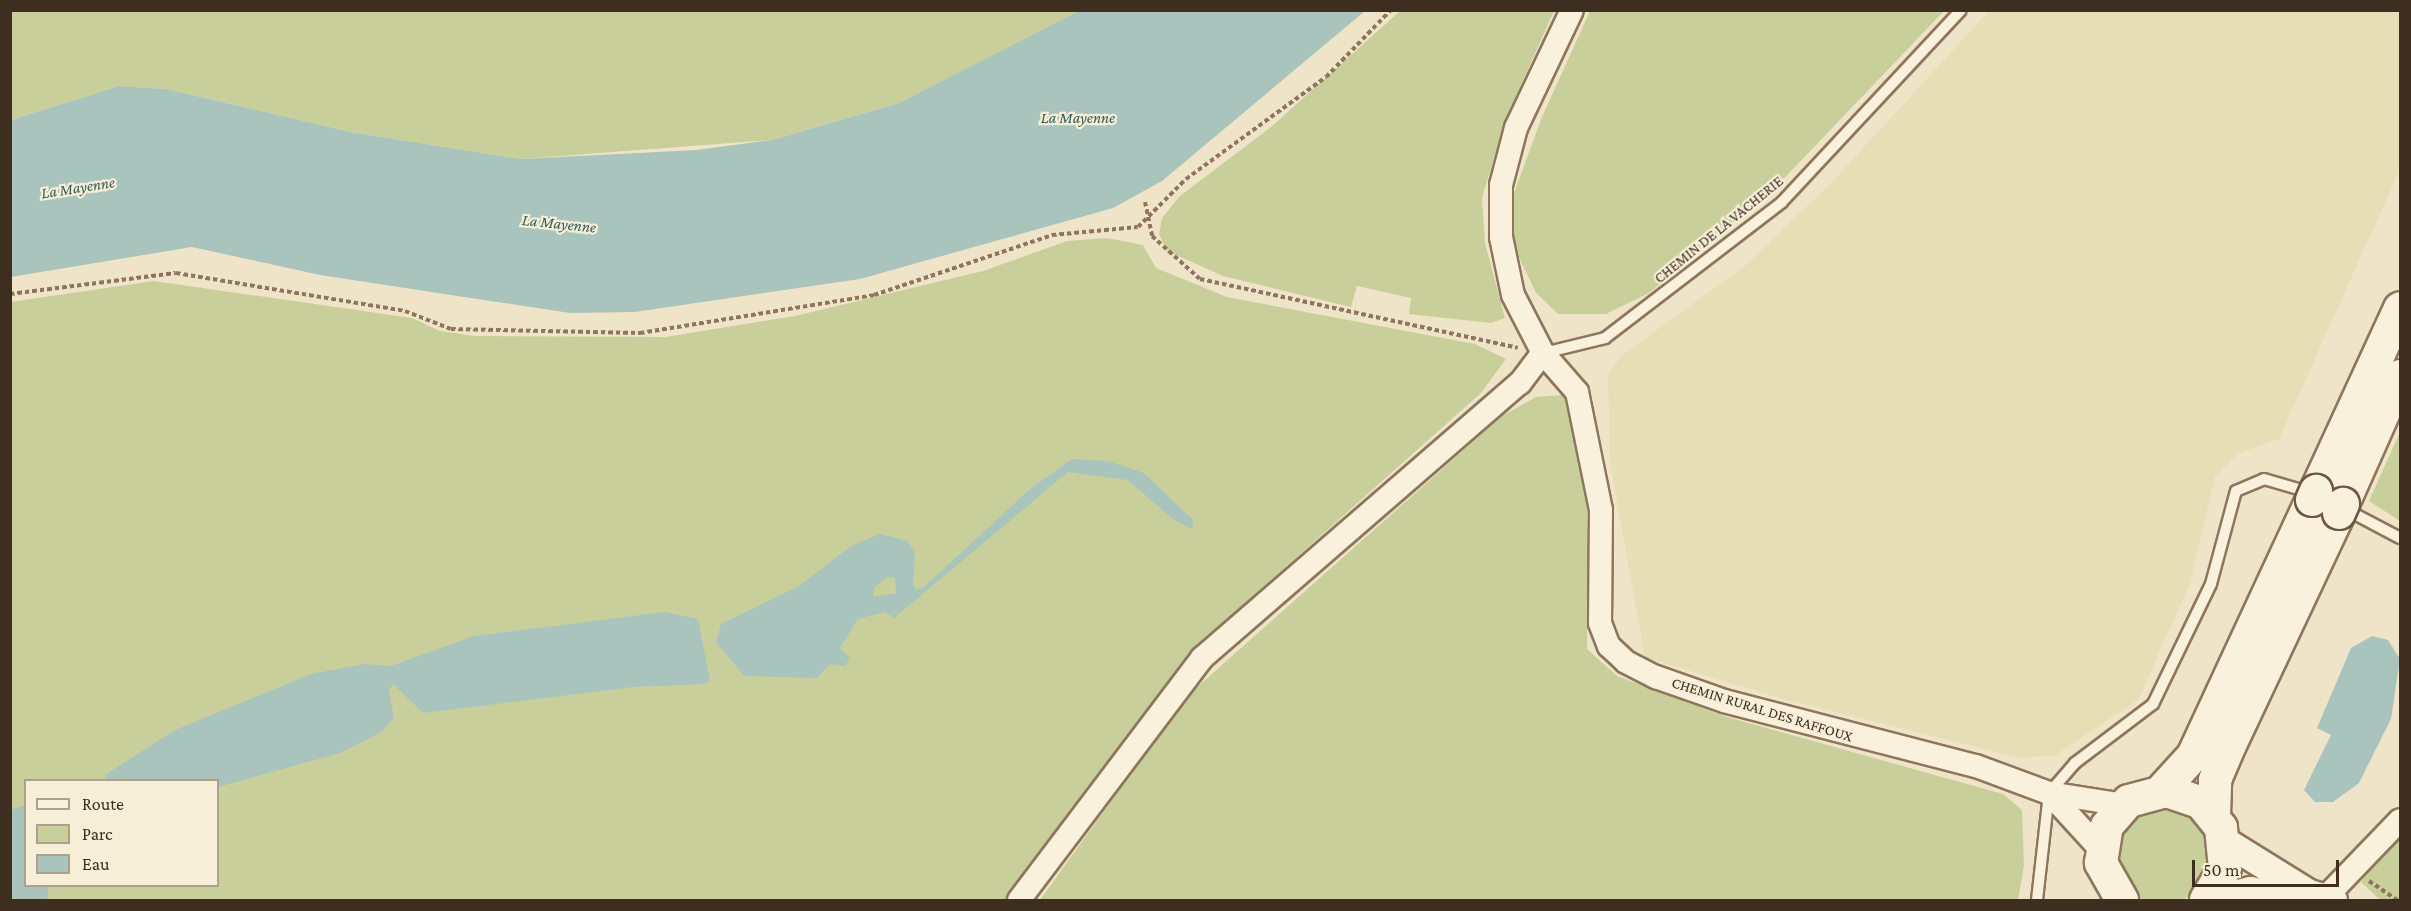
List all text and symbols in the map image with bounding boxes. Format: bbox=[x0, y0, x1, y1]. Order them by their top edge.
water label: La Mayenne bbox=[1041, 108, 1115, 128]
street label: CHEMIN DE LA VACHERIE bbox=[1651, 172, 1787, 288]
water label: La Mayenne bbox=[40, 173, 116, 203]
water label: La Mayenne bbox=[521, 211, 597, 237]
street label: CHEMIN RURAL DES RAFFOUX bbox=[1669, 674, 1855, 746]
legend bbox=[24, 779, 219, 887]
text: Route bbox=[82, 794, 124, 814]
text: Parc bbox=[82, 824, 113, 844]
scale bar bbox=[2195, 848, 2342, 886]
text: Eau bbox=[82, 854, 110, 874]
text: 50 m bbox=[2203, 860, 2240, 880]

